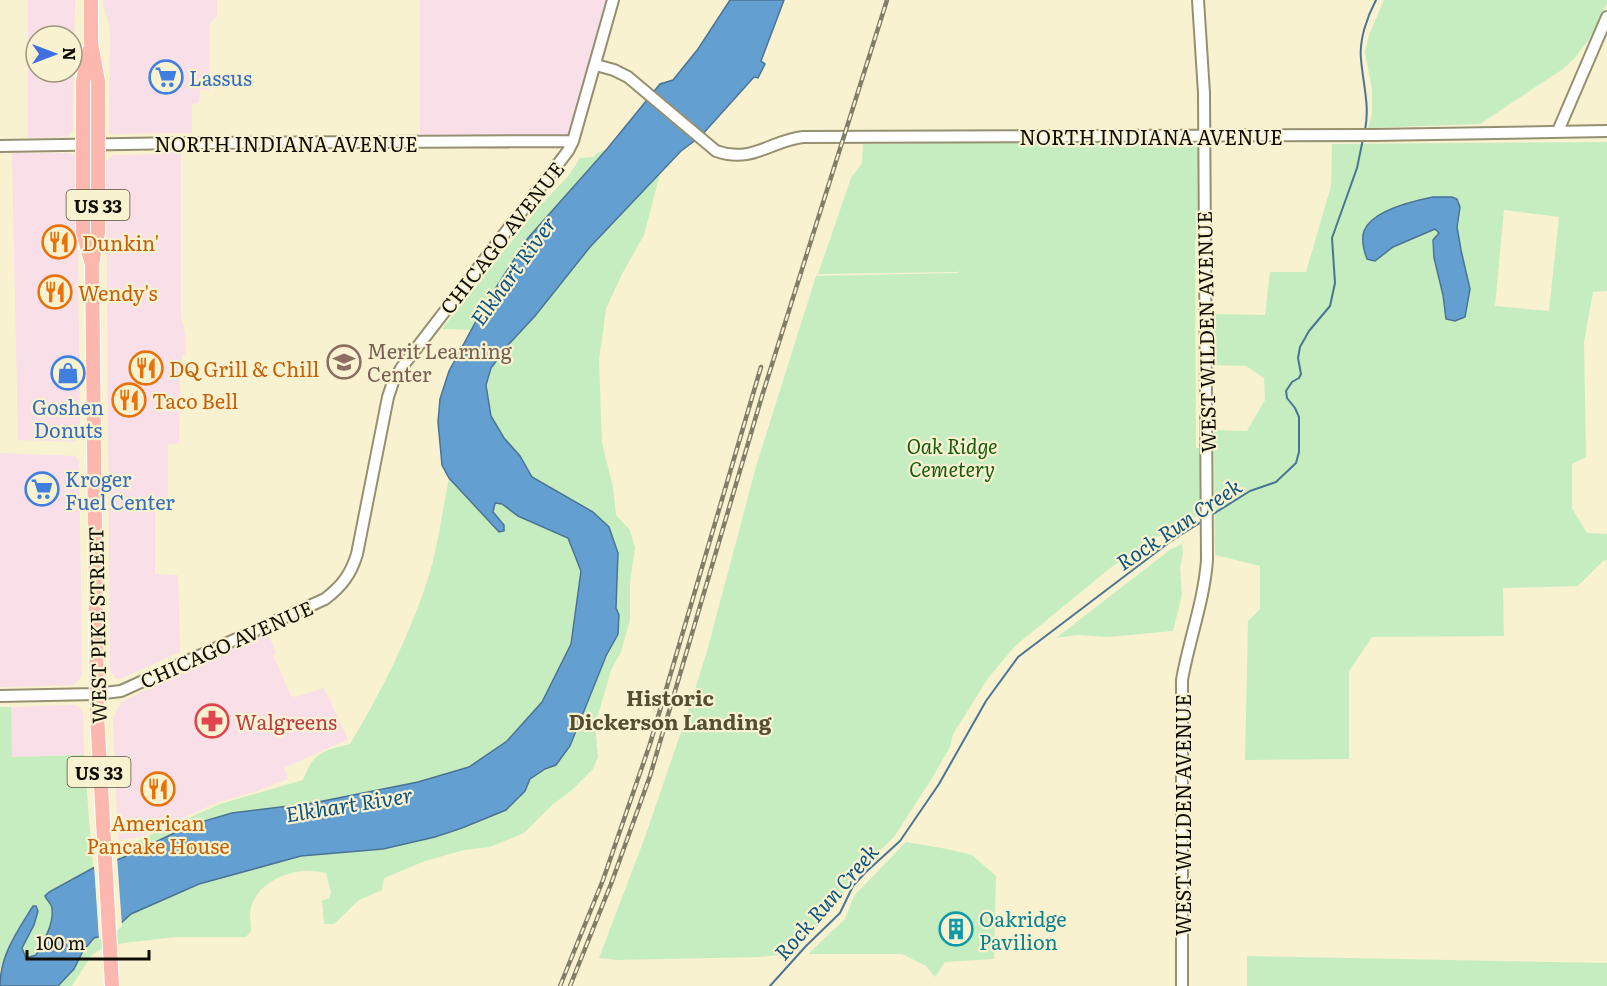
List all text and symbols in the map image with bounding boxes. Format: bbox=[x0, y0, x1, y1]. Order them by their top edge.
north arrow bbox=[24, 24, 84, 84]
text: N bbox=[58, 47, 82, 61]
supermarket icon: Lassus bbox=[148, 59, 184, 95]
place label: Lassus bbox=[189, 62, 252, 92]
street label: NORTH INDIANA AVENUE bbox=[1019, 121, 1283, 151]
street label: NORTH INDIANA AVENUE bbox=[154, 128, 418, 158]
street label: CHICAGO AVENUE bbox=[432, 154, 570, 320]
road number: US 33 bbox=[66, 190, 130, 220]
water label: Elkhart River bbox=[462, 209, 562, 331]
street label: WEST WILDEN AVENUE bbox=[1188, 211, 1222, 453]
restaurant icon: Dunkin' bbox=[41, 224, 77, 260]
place label: Dunkin' bbox=[82, 227, 159, 257]
restaurant icon: Wendy's bbox=[37, 274, 73, 310]
place label: Wendy's bbox=[78, 277, 158, 307]
place label: Merit Learning Center bbox=[367, 335, 513, 388]
school or university icon: Merit Learning Center bbox=[326, 344, 362, 380]
restaurant icon: DQ Grill & Chill bbox=[128, 350, 164, 386]
place label: DQ Grill & Chill bbox=[169, 353, 320, 383]
shop icon: Goshen Donuts bbox=[50, 355, 86, 391]
restaurant icon: Taco Bell bbox=[111, 382, 147, 418]
place label: Taco Bell bbox=[152, 385, 239, 415]
place label: Goshen Donuts bbox=[32, 391, 104, 444]
park label: Oak Ridge Cemetery bbox=[906, 430, 998, 483]
place label: Kroger Fuel Center bbox=[65, 463, 175, 516]
water label: Rock Run Creek bbox=[1109, 469, 1247, 576]
supermarket icon: Kroger Fuel Center bbox=[24, 471, 60, 507]
street label: WEST PIKE STREET bbox=[79, 526, 113, 724]
street label: CHICAGO AVENUE bbox=[135, 591, 317, 695]
district label: Historic Dickerson Landing bbox=[568, 681, 772, 736]
street label: WEST WILDEN AVENUE bbox=[1167, 694, 1197, 936]
pharmacy icon: Walgreens bbox=[194, 703, 230, 739]
place label: Walgreens bbox=[235, 706, 337, 736]
road number: US 33 bbox=[68, 757, 130, 787]
restaurant icon: American Pancake House bbox=[140, 771, 176, 807]
water label: Elkhart River bbox=[283, 778, 415, 828]
place label: American Pancake House bbox=[86, 807, 230, 860]
water label: Rock Run Creek bbox=[766, 836, 885, 966]
place label: Oakridge Pavilion bbox=[979, 903, 1067, 956]
building icon: Oakridge Pavilion bbox=[938, 911, 974, 947]
scale bar bbox=[27, 923, 148, 961]
text: 100 m bbox=[36, 929, 85, 956]

